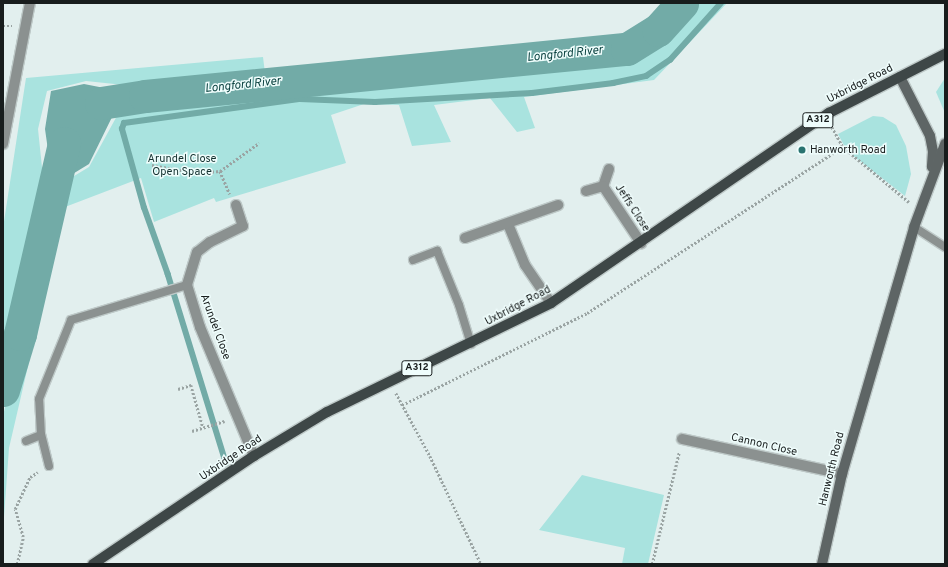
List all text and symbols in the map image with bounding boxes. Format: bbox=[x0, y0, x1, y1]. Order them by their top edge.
water label: Longford River bbox=[526, 44, 604, 66]
street label: Uxbridge Road bbox=[825, 62, 895, 106]
water label: Longford River bbox=[204, 75, 282, 97]
road number: A312 bbox=[802, 112, 834, 128]
place label: Hanworth Road bbox=[810, 143, 886, 157]
marker: Hanworth Road bbox=[797, 145, 807, 155]
park label: Arundel Close Open Space bbox=[148, 153, 216, 179]
street label: Jeffs Close bbox=[612, 182, 652, 234]
street label: Uxbridge Road bbox=[483, 283, 553, 329]
street label: Arundel Close bbox=[197, 292, 233, 362]
road number: A312 bbox=[401, 360, 433, 376]
street label: Cannon Close bbox=[730, 431, 798, 459]
street label: Hanworth Road bbox=[816, 431, 848, 507]
street label: Uxbridge Road bbox=[197, 432, 265, 484]

